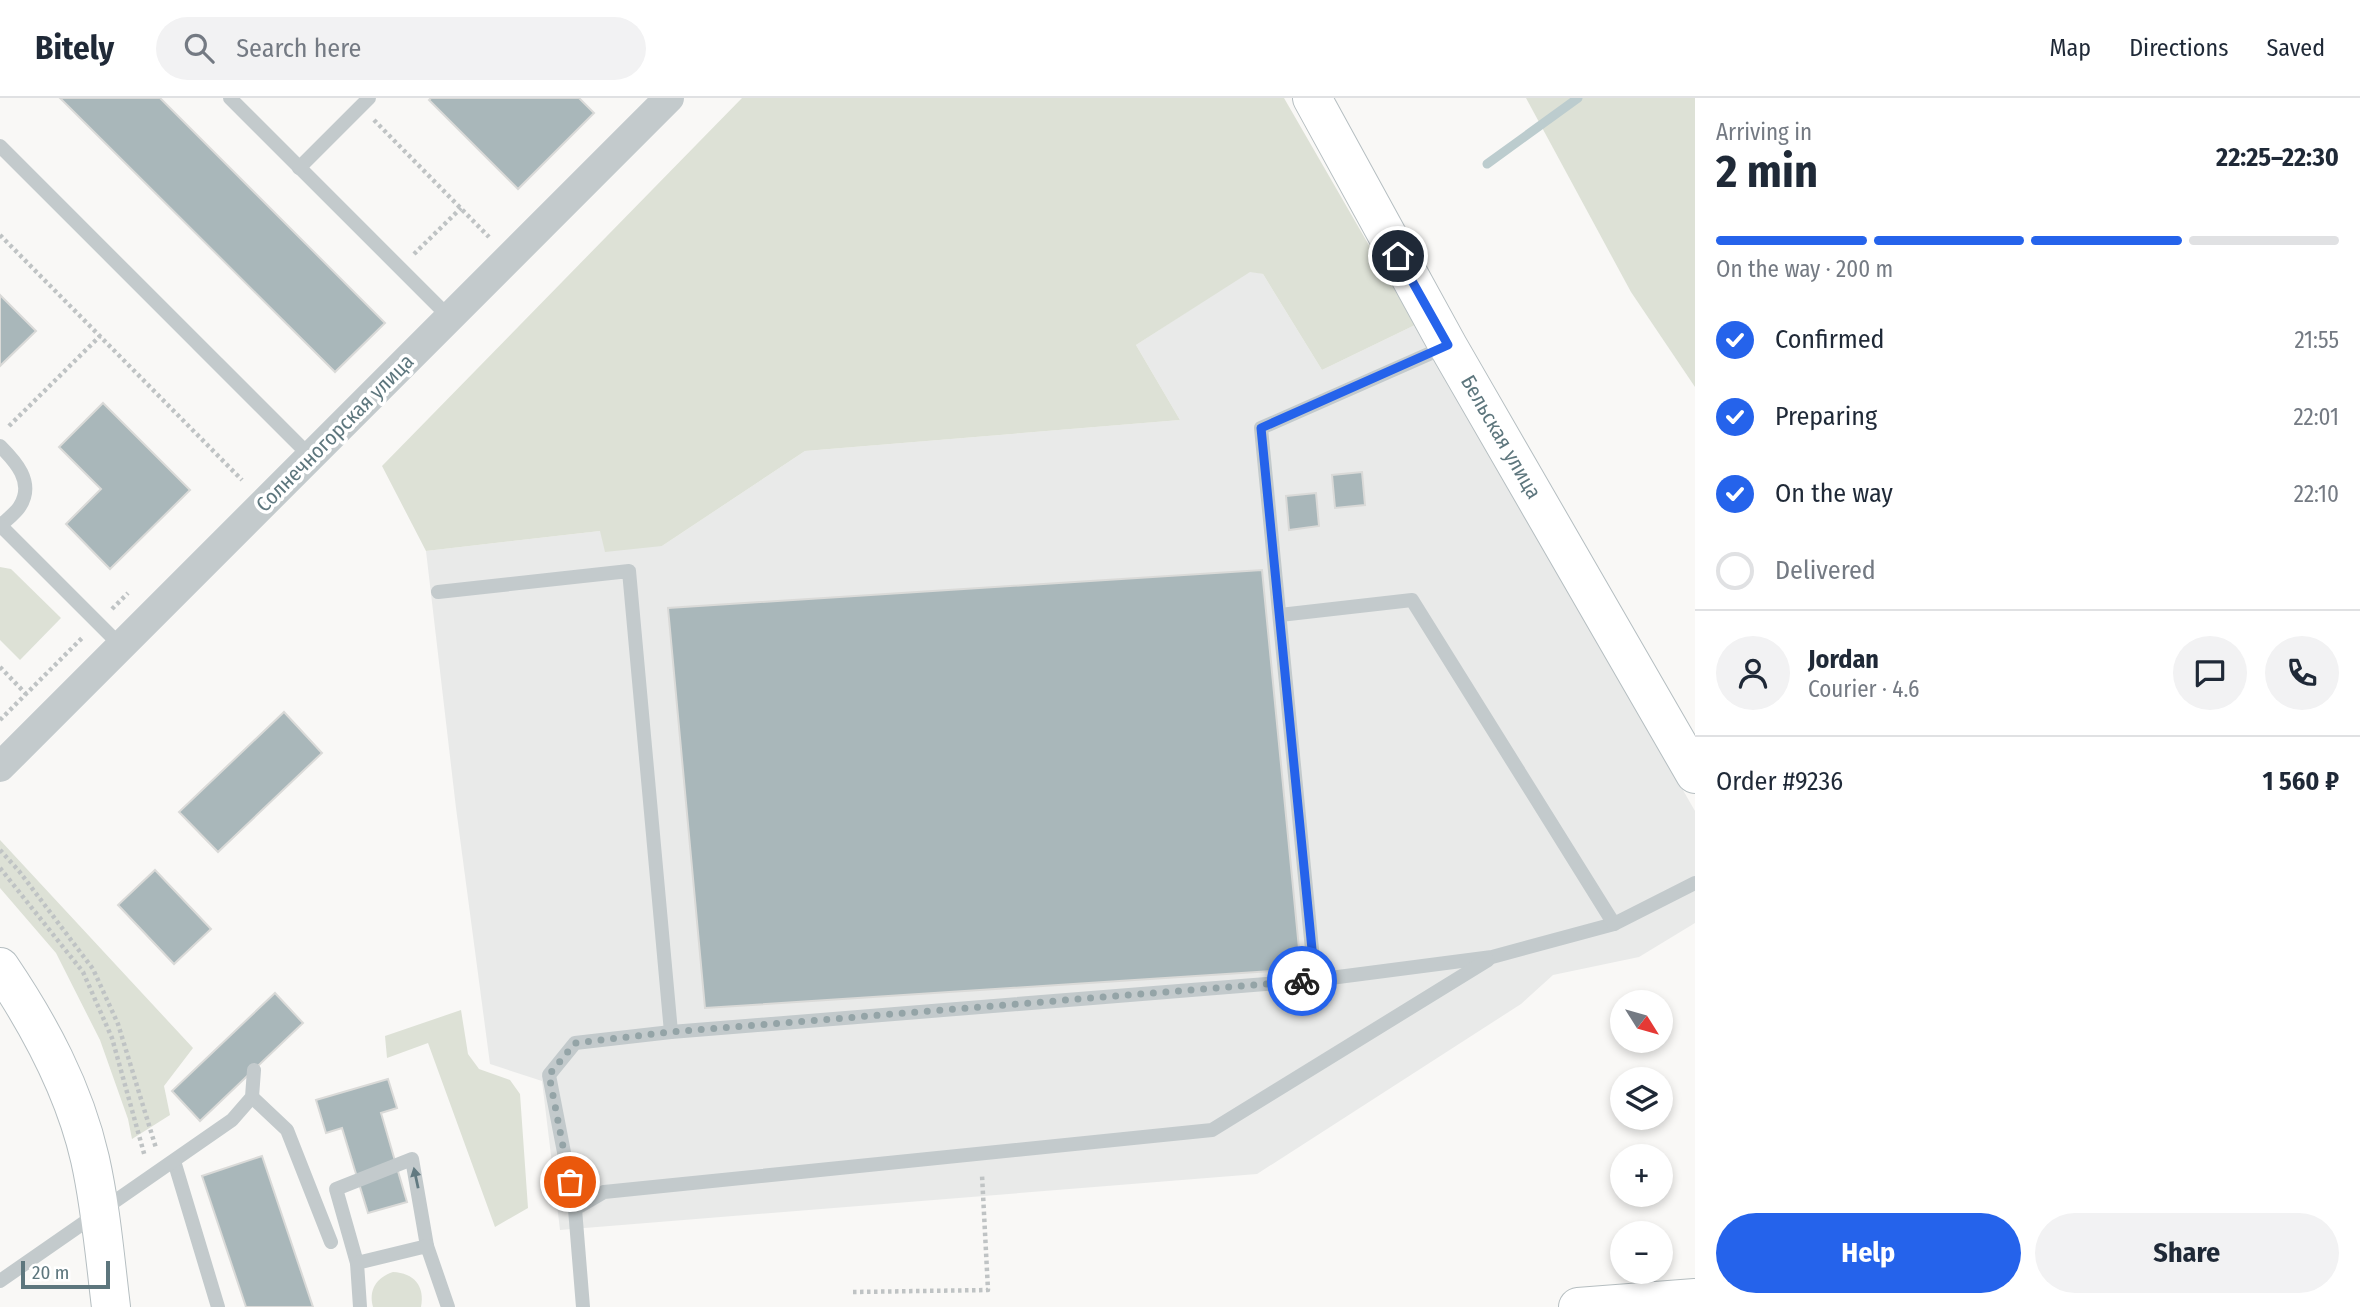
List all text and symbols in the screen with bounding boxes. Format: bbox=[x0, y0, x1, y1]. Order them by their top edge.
search box bbox=[156, 17, 646, 80]
text: Bitely bbox=[35, 28, 114, 68]
icon: search bbox=[180, 29, 218, 67]
text: Search here bbox=[236, 33, 361, 64]
text: Map bbox=[2050, 34, 2091, 62]
text: Directions bbox=[2129, 34, 2228, 62]
text: Saved bbox=[2266, 34, 2325, 62]
text: Arriving in bbox=[1716, 118, 1812, 146]
text: 22:25–22:30 bbox=[2216, 142, 2339, 173]
text: 2 min bbox=[1716, 144, 1818, 199]
pin bbox=[1368, 226, 1428, 286]
icon: home bbox=[1379, 237, 1417, 275]
text: On the way · 200 m bbox=[1716, 255, 1893, 283]
icon: check bbox=[1716, 321, 1754, 359]
text: Confirmed bbox=[1775, 324, 1885, 355]
text: 21:55 bbox=[2294, 326, 2339, 354]
street label: Солнечногорская улица bbox=[251, 349, 419, 517]
street label: Бельская улица bbox=[1455, 371, 1547, 503]
icon: check bbox=[1716, 398, 1754, 436]
text: Preparing bbox=[1775, 401, 1877, 432]
text: 22:01 bbox=[2293, 403, 2339, 431]
icon: check bbox=[1716, 475, 1754, 513]
text: On the way bbox=[1775, 478, 1893, 509]
text: 22:10 bbox=[2294, 480, 2339, 508]
text: Delivered bbox=[1775, 555, 1876, 586]
button: person bbox=[1716, 636, 1790, 710]
button: chat bbox=[2173, 636, 2247, 710]
button: phone bbox=[2265, 636, 2339, 710]
text: Jordan bbox=[1808, 644, 1879, 675]
text: Courier · 4.6 bbox=[1808, 675, 1919, 703]
text: Order #9236 bbox=[1716, 766, 1843, 797]
text: 1 560 ₽ bbox=[2263, 766, 2339, 797]
courier bbox=[1267, 946, 1337, 1016]
icon: bike bbox=[1283, 962, 1321, 1000]
north arrow bbox=[1610, 990, 1673, 1054]
map controls bbox=[1610, 990, 1673, 1284]
button: layers bbox=[1610, 1067, 1673, 1130]
button: + bbox=[1610, 1144, 1673, 1207]
pin bbox=[540, 1152, 600, 1212]
icon: bag bbox=[551, 1163, 589, 1201]
one-way arrow bbox=[411, 1167, 422, 1189]
button: Help bbox=[1716, 1213, 2021, 1293]
button: Share bbox=[2035, 1213, 2339, 1293]
button: − bbox=[1610, 1221, 1673, 1284]
scale bar bbox=[21, 1258, 110, 1290]
text: 20 m bbox=[32, 1261, 69, 1284]

